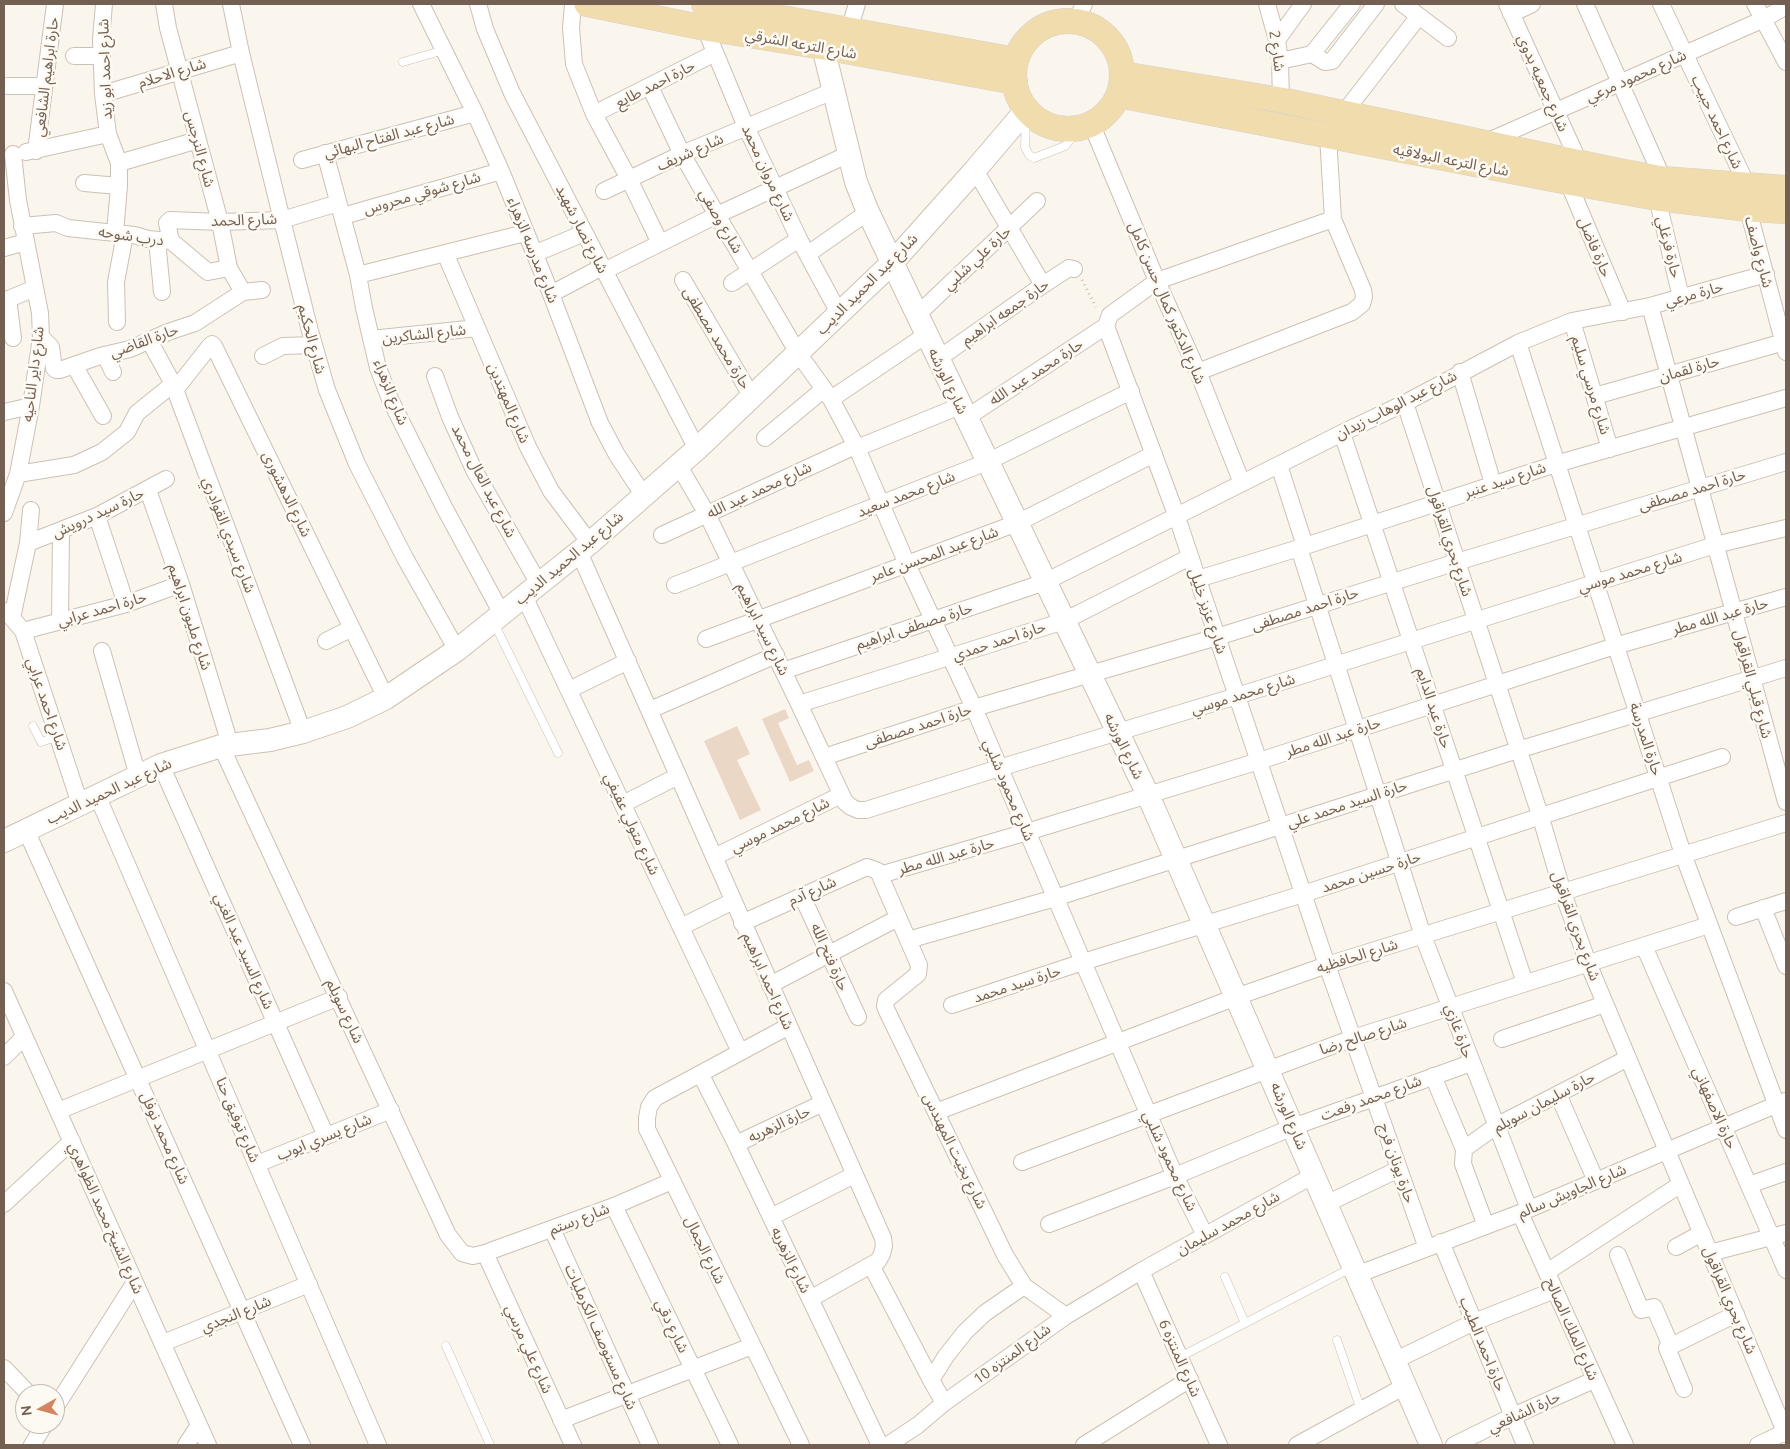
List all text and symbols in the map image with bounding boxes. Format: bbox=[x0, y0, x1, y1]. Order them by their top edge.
street label: حارة ابراهيم الشافعي bbox=[30, 16, 62, 138]
street label: شارع احمد ابو زيد bbox=[94, 18, 116, 120]
street label: شارع الترعه الشرقي bbox=[744, 25, 858, 63]
street label: شارع 2 bbox=[1265, 29, 1289, 73]
street label: شارع جمعيه بدوي bbox=[1514, 32, 1572, 134]
street label: شارع محمود مرعي bbox=[1583, 46, 1689, 106]
street label: شارع الاحلام bbox=[136, 54, 208, 92]
street label: حارة احمد طايع bbox=[612, 56, 698, 112]
street label: شارع احمد حبيب bbox=[1687, 72, 1747, 172]
street label: شارع النرجس bbox=[181, 109, 219, 189]
street label: شارع عبد الفتاح البهائي bbox=[322, 110, 456, 162]
street label: شارع مروان محمد bbox=[738, 122, 798, 224]
street label: شارع شريف bbox=[654, 129, 726, 175]
street label: شارع الترعه البولاقيه bbox=[1392, 140, 1510, 180]
street label: شارع شوقي محروس bbox=[361, 168, 483, 218]
street label: شارع نصار شهيد bbox=[552, 182, 612, 276]
street label: شارع وصفي bbox=[695, 186, 747, 256]
street label: شارع مدرسه الزهراء bbox=[504, 194, 562, 306]
street label: شارع الحمد bbox=[211, 210, 277, 230]
street label: حارة فاضل bbox=[1574, 214, 1616, 280]
street label: حارة فرغلي bbox=[1653, 214, 1685, 280]
street label: شارع واصف bbox=[1741, 214, 1777, 290]
street label: شارع الدكتور كمال حسن كامل bbox=[1125, 219, 1209, 387]
street label: درب شوحه bbox=[97, 222, 165, 250]
street label: حارة علي شلبي bbox=[939, 222, 1015, 294]
street label: شارع عبد الحميد الديب bbox=[813, 230, 921, 338]
street label: حارة جمعه ابراهيم bbox=[958, 275, 1052, 349]
street label: حارة مرعي bbox=[1663, 278, 1725, 310]
street label: حارة محمد مصطفى bbox=[679, 283, 755, 393]
street label: شارع الحكيم bbox=[294, 302, 330, 376]
street label: حارة القاضي bbox=[107, 320, 181, 362]
street label: شارع الشاكرين bbox=[381, 321, 467, 347]
street label: شارع داير الناحيه bbox=[18, 325, 48, 423]
street label: شارع مرسي سليم bbox=[1567, 333, 1615, 437]
street label: حارة محمد عبد الله bbox=[986, 335, 1086, 409]
street label: شارع الورشه bbox=[924, 345, 972, 417]
street label: حارة لقمان bbox=[1657, 352, 1721, 386]
street label: شارع الزهراء bbox=[370, 356, 412, 428]
street label: شارع المهتدين bbox=[484, 360, 534, 446]
street label: شارع عبد الوهاب زيدان bbox=[1332, 367, 1460, 443]
street label: شارع عبد العال محمد bbox=[448, 422, 520, 540]
street label: شارع الدهشورى bbox=[258, 448, 316, 540]
street label: شارع محمد عبد الله bbox=[704, 458, 814, 522]
street label: شارع سيد عنبر bbox=[1462, 458, 1548, 502]
street label: حارة احمد مصطفى bbox=[1636, 465, 1748, 515]
street label: شارع محمد سعيد bbox=[855, 467, 957, 521]
street label: شارع سيدي القوادري bbox=[199, 475, 259, 595]
street label: شارع بحري القراقول bbox=[1424, 483, 1476, 599]
street label: حارة سيد درويش bbox=[49, 484, 147, 542]
street label: شارع عبد الحميد الديب bbox=[511, 507, 627, 609]
street label: شارع عبد المحسن عامر bbox=[867, 522, 1001, 586]
street label: شارع محمد موسي bbox=[1576, 548, 1684, 596]
street label: شارع مليون ابراهيم bbox=[164, 562, 216, 672]
street label: شارع عزيز خليل bbox=[1185, 566, 1231, 656]
street label: شارع سيد ابراهيم bbox=[733, 580, 793, 678]
street label: حارة احمد مصطفى bbox=[1249, 583, 1361, 635]
street label: حارة احمد عرابي bbox=[55, 588, 149, 630]
street label: حارة عبد الله مطر bbox=[1670, 594, 1770, 638]
street label: حارة مصطفى ابراهيم bbox=[853, 599, 975, 653]
street label: حارة احمد حمدي bbox=[950, 617, 1048, 665]
street label: شارع قبلي القراقول bbox=[1730, 628, 1776, 740]
street label: شارع احمد عرابي bbox=[23, 655, 71, 753]
street label: حارة عبد الدايم bbox=[1413, 665, 1455, 751]
street label: شارع محمد موسي bbox=[1189, 670, 1297, 718]
street label: حارة احمد مصطفى bbox=[862, 700, 974, 752]
street label: حارة المدرسة bbox=[1626, 700, 1666, 778]
street label: شارع الورشه bbox=[1100, 710, 1148, 782]
street label: حارة عبد الله مطر bbox=[1283, 713, 1383, 761]
street label: شارع محمود شلبي bbox=[979, 736, 1039, 844]
street label: شارع عبد الحميد الديب bbox=[44, 754, 174, 828]
street label: شارع متولي عفيفي bbox=[600, 770, 664, 878]
street label: حارة السيد محمد علي bbox=[1285, 776, 1409, 832]
street label: شارع محمد موسي bbox=[728, 793, 832, 857]
street label: حارة عبد الله مطر bbox=[896, 834, 996, 878]
street label: حارة حسين محمد bbox=[1319, 847, 1423, 897]
street label: شارع بحري القراقول bbox=[1548, 869, 1604, 983]
street label: شارع آدم bbox=[785, 872, 839, 910]
street label: شارع السيد عبد الغني bbox=[210, 890, 278, 1012]
street label: حارة فتح الله bbox=[807, 920, 853, 994]
street label: شارع احمد ابراهيم bbox=[739, 930, 797, 1032]
street label: شارع الحافظيه bbox=[1314, 935, 1400, 977]
street label: حارة سيد محمد bbox=[971, 961, 1063, 1007]
street label: شارع سويلم bbox=[322, 976, 368, 1046]
street label: حارة غازي bbox=[1441, 1001, 1477, 1061]
street label: شارع صالح رضا bbox=[1317, 1013, 1409, 1059]
street label: حارة الاصفهاني bbox=[1689, 1064, 1741, 1152]
street label: حارة سليمان سويلم bbox=[1490, 1068, 1598, 1136]
street label: شارع محمد رفعت bbox=[1318, 1071, 1424, 1125]
street label: شارع توفيق حنا bbox=[212, 1075, 264, 1165]
street label: شارع الورشه bbox=[1267, 1080, 1311, 1152]
street label: شارع محمد نوفل bbox=[137, 1089, 193, 1187]
street label: شارع بخيت المهندس bbox=[919, 1090, 991, 1212]
street label: حارة الزهريه bbox=[745, 1102, 813, 1146]
street label: شارع محمود شلبي bbox=[1139, 1108, 1201, 1214]
street label: شارع يسري ايوب bbox=[274, 1110, 374, 1164]
street label: حارة يونان فرج bbox=[1375, 1121, 1419, 1205]
street label: شارع الشيخ محمد الظواهري bbox=[64, 1139, 148, 1297]
street label: شارع الجاويش سالم bbox=[1515, 1160, 1629, 1222]
street label: شارع محمد سليمان bbox=[1173, 1187, 1283, 1259]
street label: شارع رستم bbox=[546, 1199, 612, 1239]
street label: شارع الجمال bbox=[681, 1213, 729, 1287]
street label: شارع الزهريه bbox=[767, 1224, 815, 1296]
street label: شارع بحري القراقول bbox=[1699, 1243, 1761, 1357]
street label: شارع مستوصف الكرمليات bbox=[561, 1262, 641, 1412]
street label: شارع الملك الصالح bbox=[1541, 1275, 1603, 1383]
street label: شارع النجدي bbox=[198, 1292, 274, 1336]
street label: حارة احمد الطيب bbox=[1456, 1294, 1510, 1394]
street label: شارع دقي bbox=[651, 1296, 693, 1356]
street label: شارع علي مرسي bbox=[501, 1302, 557, 1396]
street label: شارع المنتزه 6 bbox=[1155, 1316, 1205, 1400]
street label: شارع المنتزه 10 bbox=[970, 1320, 1054, 1388]
north arrow bbox=[15, 1384, 65, 1434]
street label: حارة الشافعي bbox=[1485, 1387, 1563, 1437]
text: N bbox=[18, 1405, 35, 1417]

